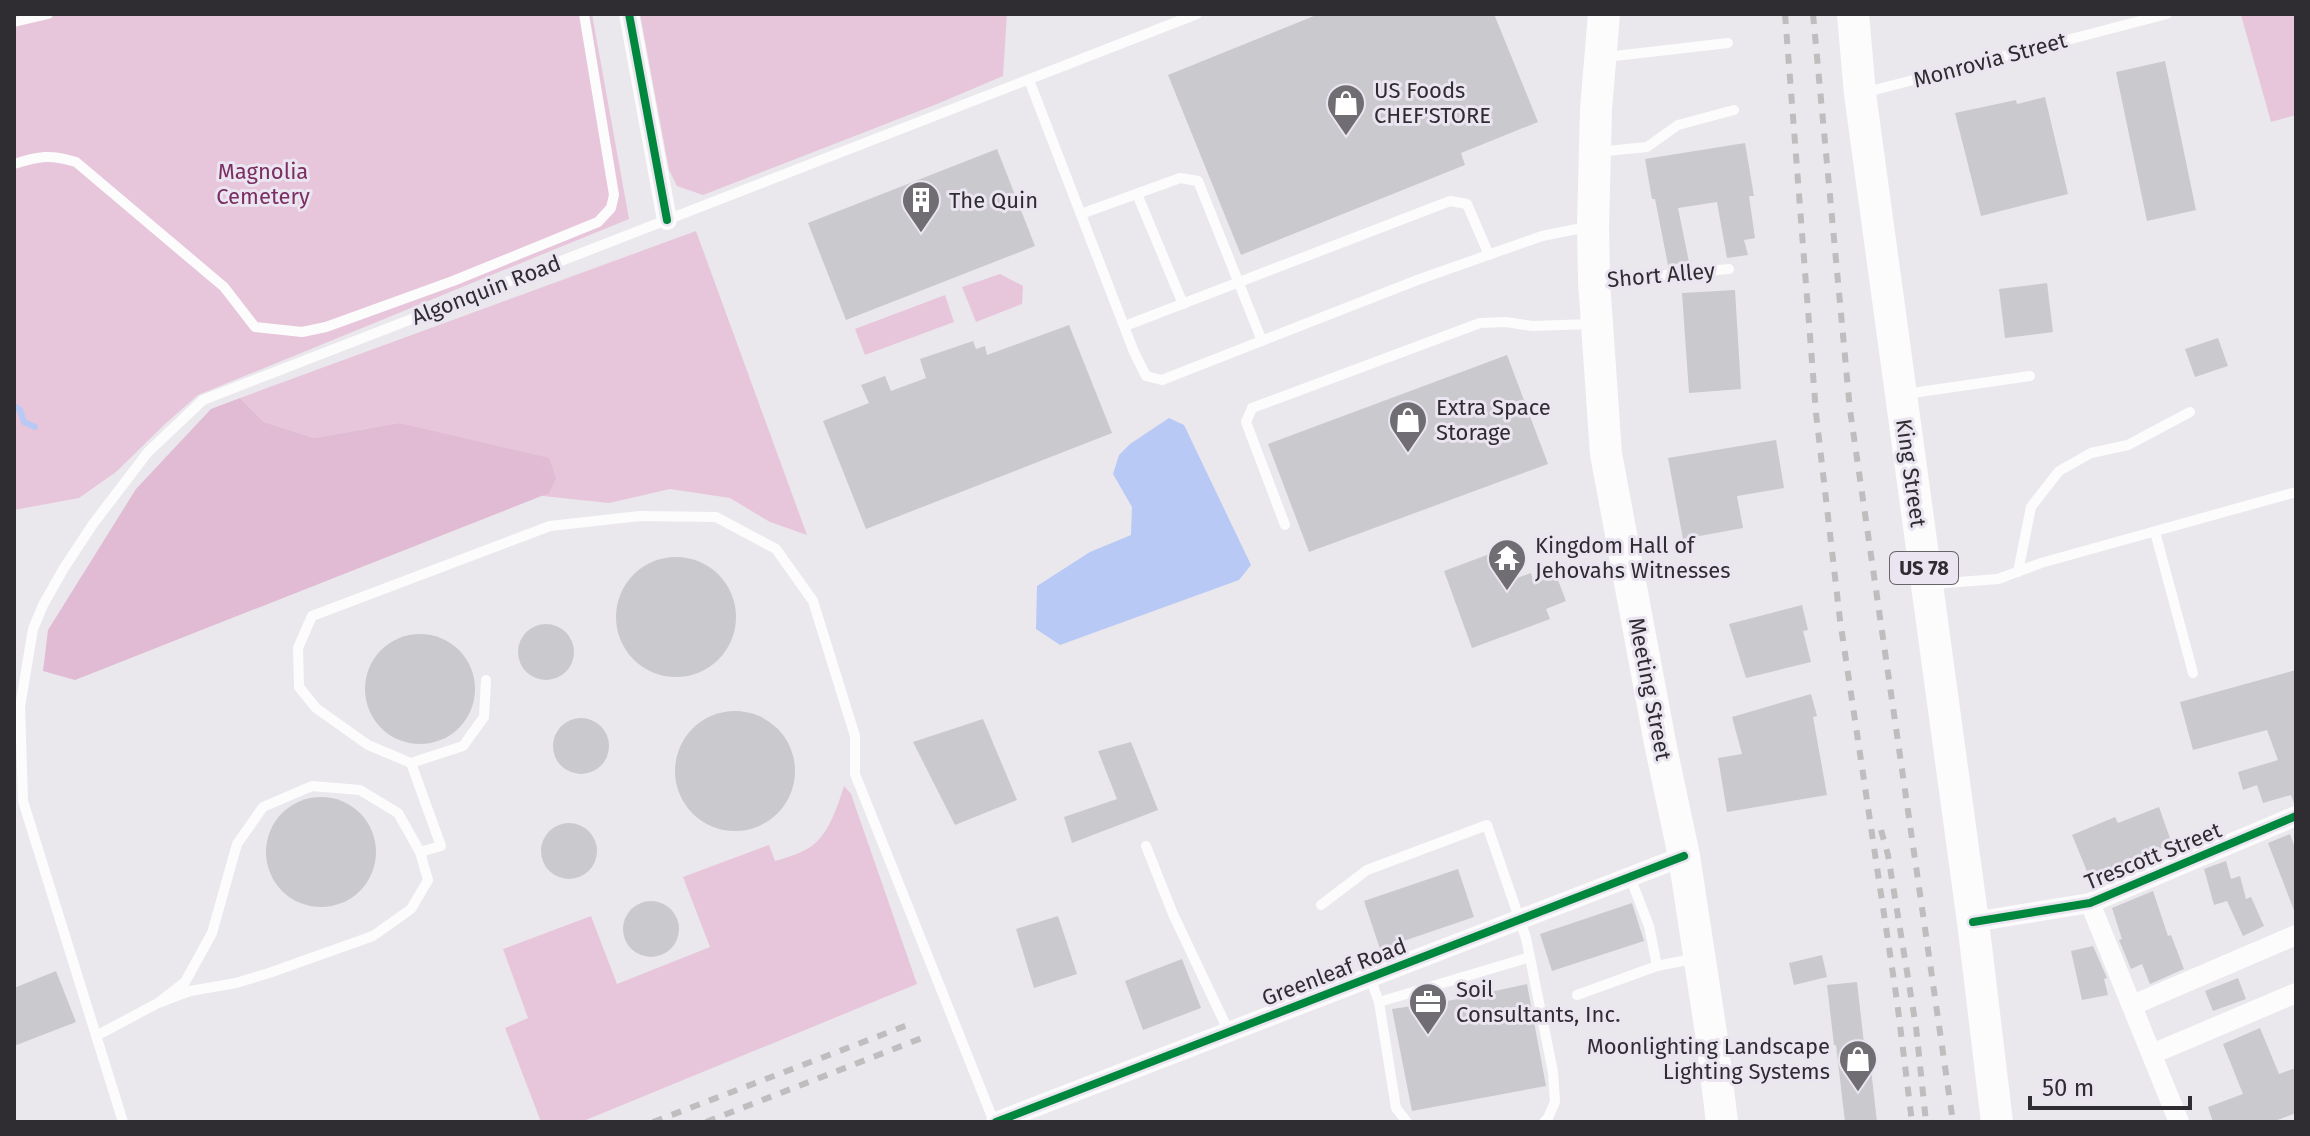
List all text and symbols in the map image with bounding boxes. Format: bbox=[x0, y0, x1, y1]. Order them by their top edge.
street label: Monrovia Street bbox=[1910, 27, 2070, 93]
place label: US Foods CHEF'STORE bbox=[1374, 77, 1491, 129]
shop icon: US Foods CHEF'STORE bbox=[1325, 82, 1367, 137]
park label: Magnolia Cemetery bbox=[216, 158, 310, 210]
building icon: The Quin bbox=[900, 179, 942, 234]
place label: The Quin bbox=[949, 187, 1038, 214]
street label: Algonquin Road bbox=[408, 249, 564, 331]
street label: Short Alley bbox=[1606, 257, 1716, 293]
place label: Extra Space Storage bbox=[1436, 394, 1551, 446]
shop icon: Extra Space Storage bbox=[1387, 399, 1429, 454]
street label: King Street bbox=[1890, 417, 1932, 529]
place label: Kingdom Hall of Jehovahs Witnesses bbox=[1535, 532, 1731, 584]
temple icon: Kingdom Hall of Jehovahs Witnesses bbox=[1486, 537, 1528, 592]
road number: US 78 bbox=[1890, 552, 1958, 584]
street label: Meeting Street bbox=[1623, 615, 1677, 763]
street label: Trescott Street bbox=[2081, 816, 2225, 896]
street label: Greenleaf Road bbox=[1258, 932, 1410, 1012]
place label: Soil Consultants, Inc. bbox=[1456, 976, 1621, 1028]
office icon: Soil Consultants, Inc. bbox=[1407, 981, 1449, 1036]
place label: Moonlighting Landscape Lighting Systems bbox=[1587, 1033, 1830, 1085]
shop icon: Moonlighting Landscape Lighting Systems bbox=[1837, 1038, 1879, 1093]
scale bar bbox=[2030, 1060, 2190, 1110]
text: 50 m bbox=[2042, 1074, 2094, 1102]

